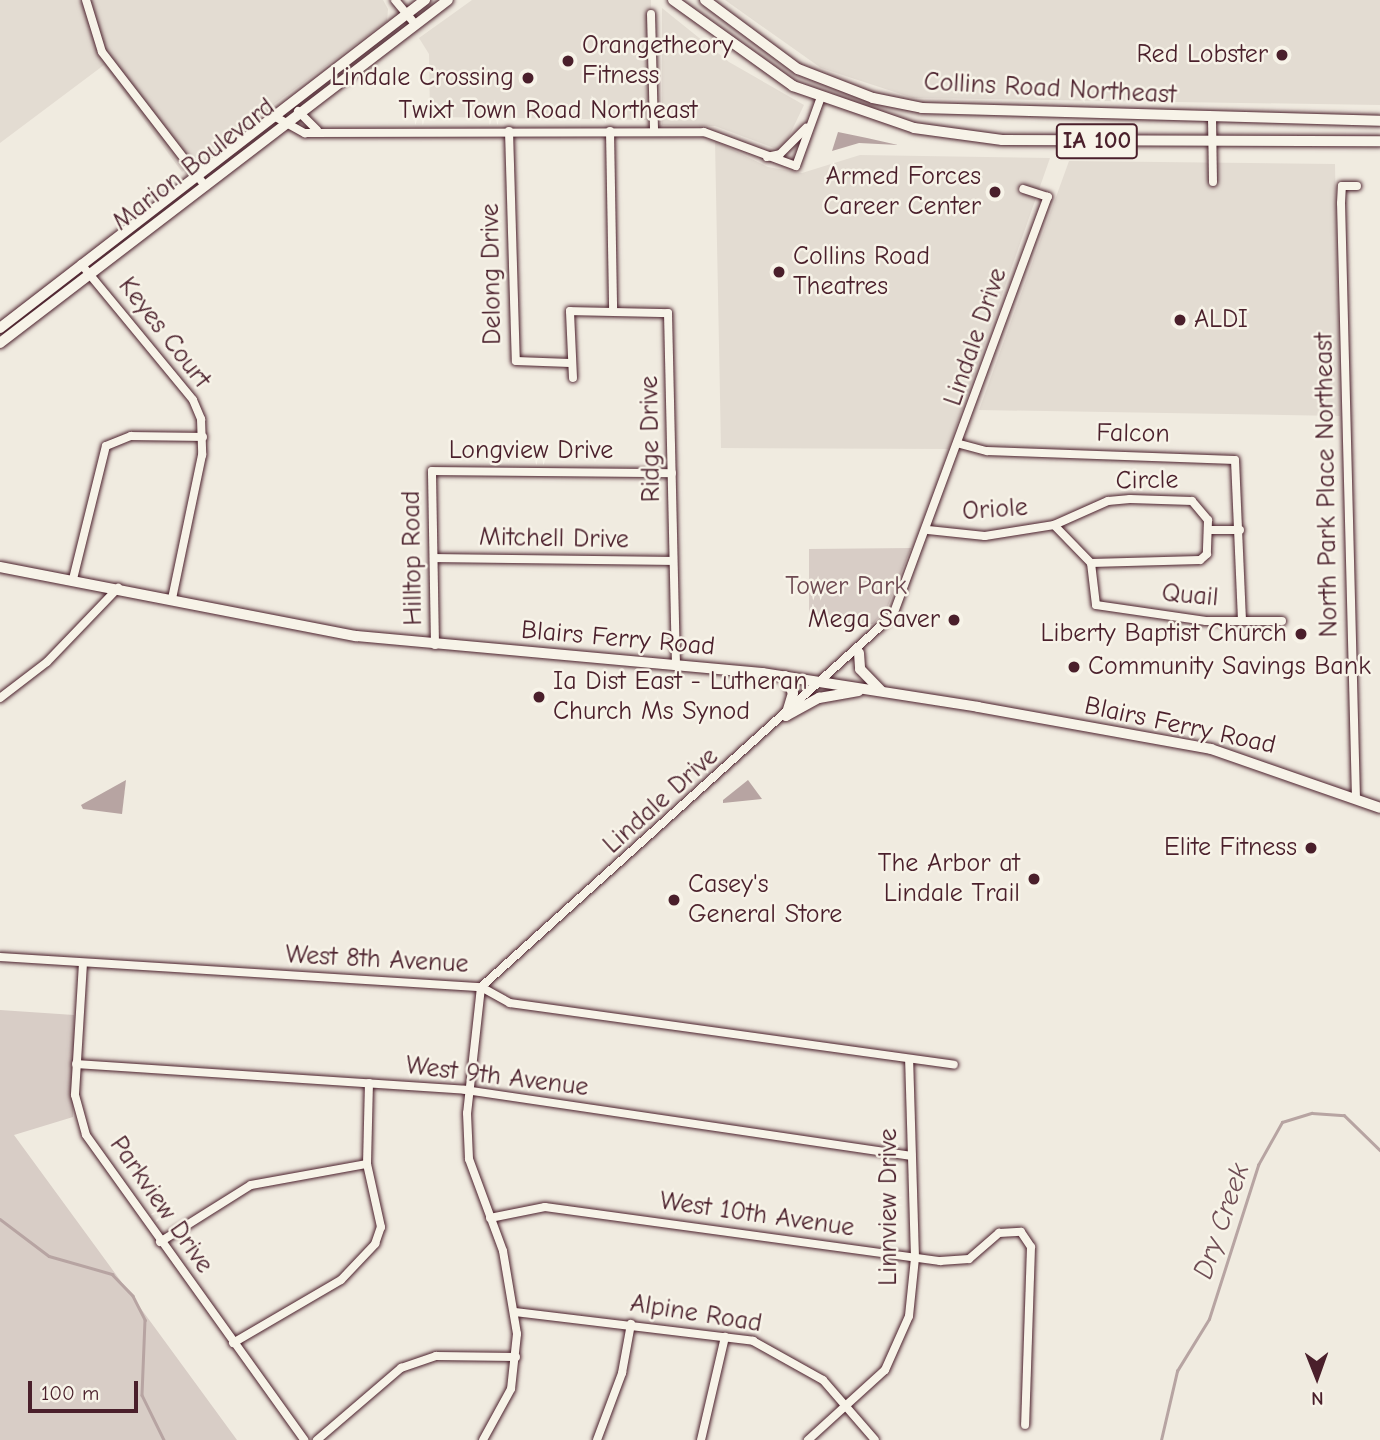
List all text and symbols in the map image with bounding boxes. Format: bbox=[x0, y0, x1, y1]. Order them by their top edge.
place label: Orangetheory Fitness bbox=[582, 30, 733, 92]
place label: Red Lobster bbox=[1136, 39, 1268, 71]
marker: Red Lobster bbox=[1274, 47, 1290, 63]
marker: Orangetheory Fitness bbox=[560, 53, 576, 69]
place label: Lindale Crossing bbox=[331, 62, 514, 94]
street label: Collins Road Northeast bbox=[923, 67, 1177, 111]
marker: Lindale Crossing bbox=[520, 70, 536, 86]
street label: Marion Boulevard bbox=[107, 92, 281, 238]
street label: Twixt Town Road Northeast bbox=[399, 95, 697, 127]
road number: IA 100 bbox=[1055, 120, 1139, 162]
place label: Armed Forces Career Center bbox=[823, 161, 981, 222]
marker: Armed Forces Career Center bbox=[987, 184, 1003, 200]
street label: Delong Drive bbox=[475, 203, 509, 345]
place label: Collins Road Theatres bbox=[793, 241, 930, 302]
marker: Collins Road Theatres bbox=[771, 264, 787, 280]
street label: Lindale Drive bbox=[938, 264, 1014, 410]
street label: Keyes Court bbox=[111, 271, 217, 395]
place label: ALDI bbox=[1194, 304, 1248, 336]
marker: ALDI bbox=[1172, 312, 1188, 328]
street label: North Park Place Northeast bbox=[1309, 332, 1345, 638]
street label: Ridge Drive bbox=[634, 375, 668, 503]
street label: Falcon bbox=[1096, 418, 1170, 450]
street label: Longview Drive bbox=[449, 435, 613, 467]
street label: Circle bbox=[1115, 465, 1179, 497]
street label: Hilltop Road bbox=[396, 490, 430, 626]
street label: Oriole bbox=[961, 492, 1029, 528]
street label: Mitchell Drive bbox=[479, 522, 629, 556]
park label: Tower Park bbox=[785, 571, 907, 603]
street label: Quail bbox=[1160, 578, 1220, 614]
place label: Mega Saver bbox=[808, 604, 940, 636]
marker: Mega Saver bbox=[946, 612, 962, 628]
street label: Blairs Ferry Road bbox=[520, 615, 716, 663]
place label: Liberty Baptist Church bbox=[1041, 618, 1287, 650]
marker: Liberty Baptist Church bbox=[1293, 626, 1309, 642]
place label: Community Savings Bank bbox=[1088, 651, 1371, 683]
marker: Community Savings Bank bbox=[1066, 659, 1082, 675]
place label: Ia Dist East - Lutheran Church Ms Synod bbox=[553, 666, 808, 728]
marker: Ia Dist East - Lutheran Church Ms Synod bbox=[531, 689, 547, 705]
street label: Blairs Ferry Road bbox=[1082, 691, 1278, 761]
street label: Lindale Drive bbox=[597, 741, 725, 861]
place label: Elite Fitness bbox=[1164, 832, 1297, 864]
marker: Elite Fitness bbox=[1303, 840, 1319, 856]
place label: The Arbor at Lindale Trail bbox=[878, 848, 1020, 910]
place label: Casey's General Store bbox=[688, 869, 842, 931]
marker: The Arbor at Lindale Trail bbox=[1026, 871, 1042, 887]
marker: Casey's General Store bbox=[666, 892, 682, 908]
street label: West 8th Avenue bbox=[285, 940, 469, 980]
street label: West 9th Avenue bbox=[404, 1050, 590, 1104]
street label: Linnview Drive bbox=[873, 1128, 905, 1286]
street label: Parkview Drive bbox=[102, 1131, 220, 1279]
water label: Dry Creek bbox=[1186, 1159, 1256, 1283]
street label: West 10th Avenue bbox=[658, 1186, 856, 1244]
street label: Alpine Road bbox=[628, 1288, 764, 1340]
north arrow bbox=[1282, 1342, 1352, 1412]
scale bar bbox=[32, 1366, 142, 1410]
text: 100 m bbox=[41, 1381, 99, 1405]
text: N bbox=[1311, 1387, 1324, 1409]

